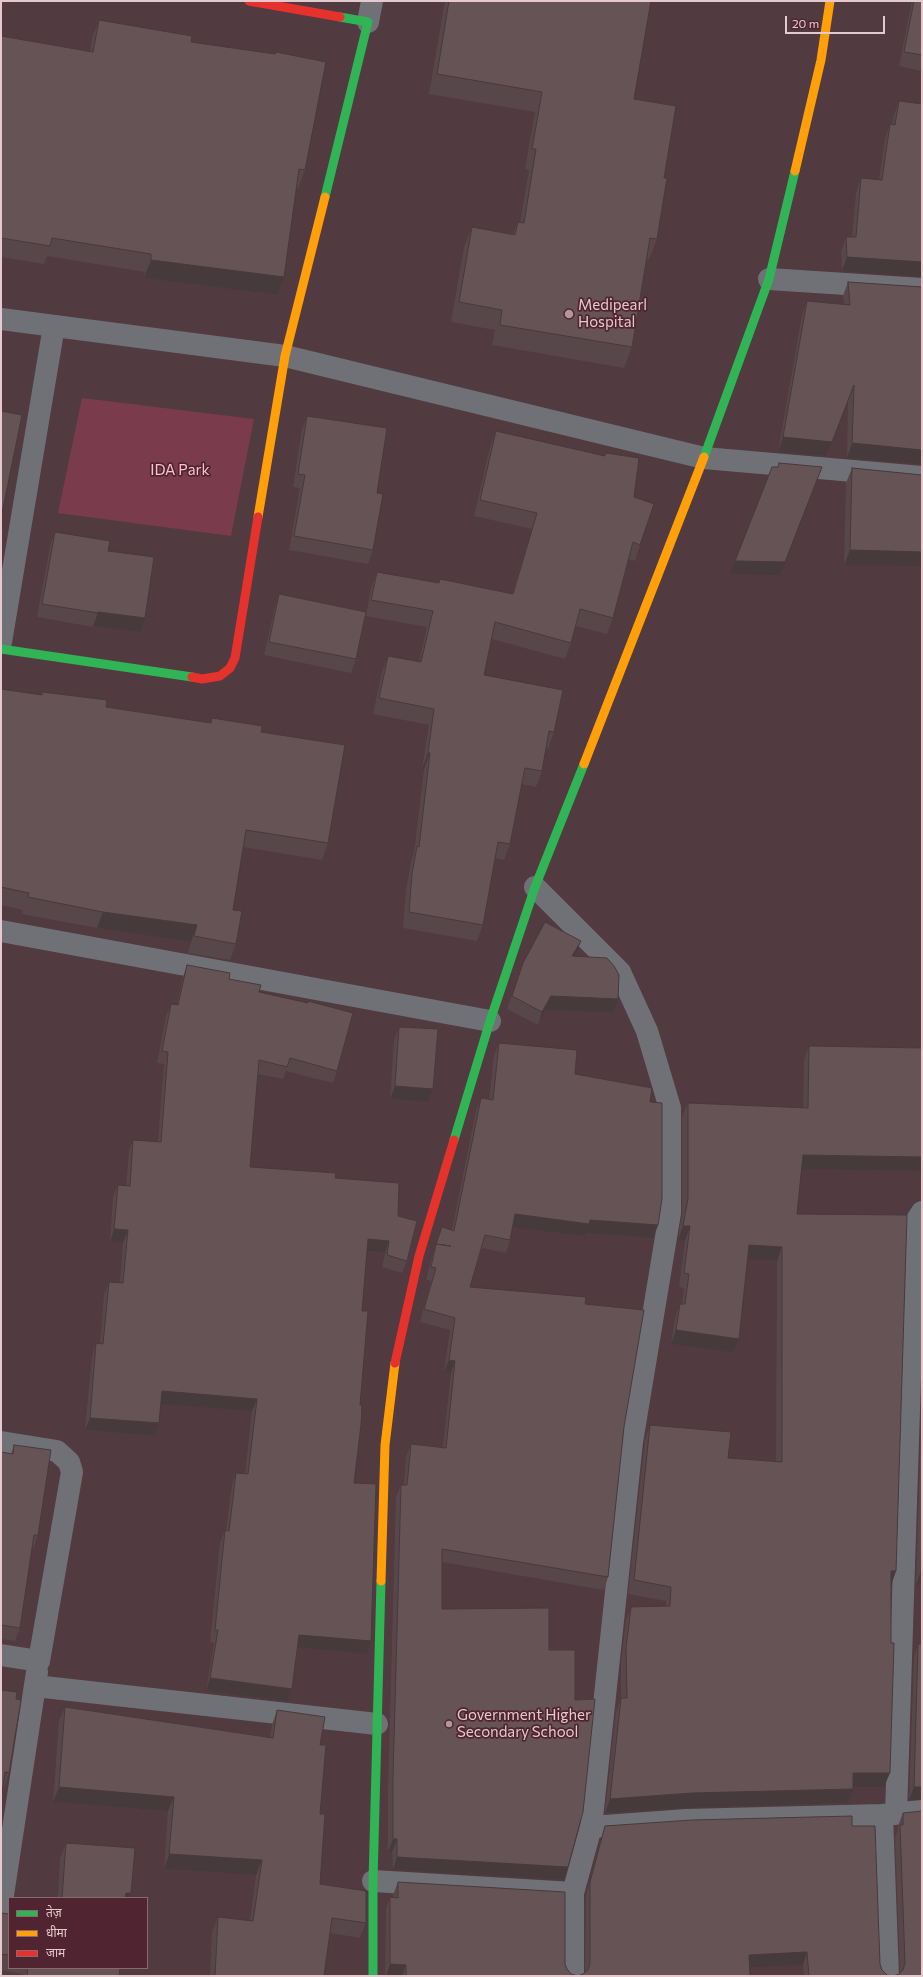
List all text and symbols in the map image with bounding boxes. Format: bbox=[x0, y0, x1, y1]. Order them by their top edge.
scale bar bbox=[787, 8, 887, 34]
text: 20 m bbox=[792, 16, 819, 30]
place label: Medipearl Hospital bbox=[578, 296, 647, 331]
marker: Medipearl Hospital bbox=[563, 308, 575, 320]
park label: IDA Park bbox=[150, 461, 210, 479]
place label: Government Higher Secondary School bbox=[457, 1706, 591, 1741]
marker: Government Higher Secondary School bbox=[444, 1719, 454, 1729]
legend bbox=[8, 1897, 148, 1969]
text: तेज़ bbox=[46, 1905, 62, 1919]
text: धीमा bbox=[46, 1925, 67, 1939]
text: जाम bbox=[46, 1945, 65, 1959]

